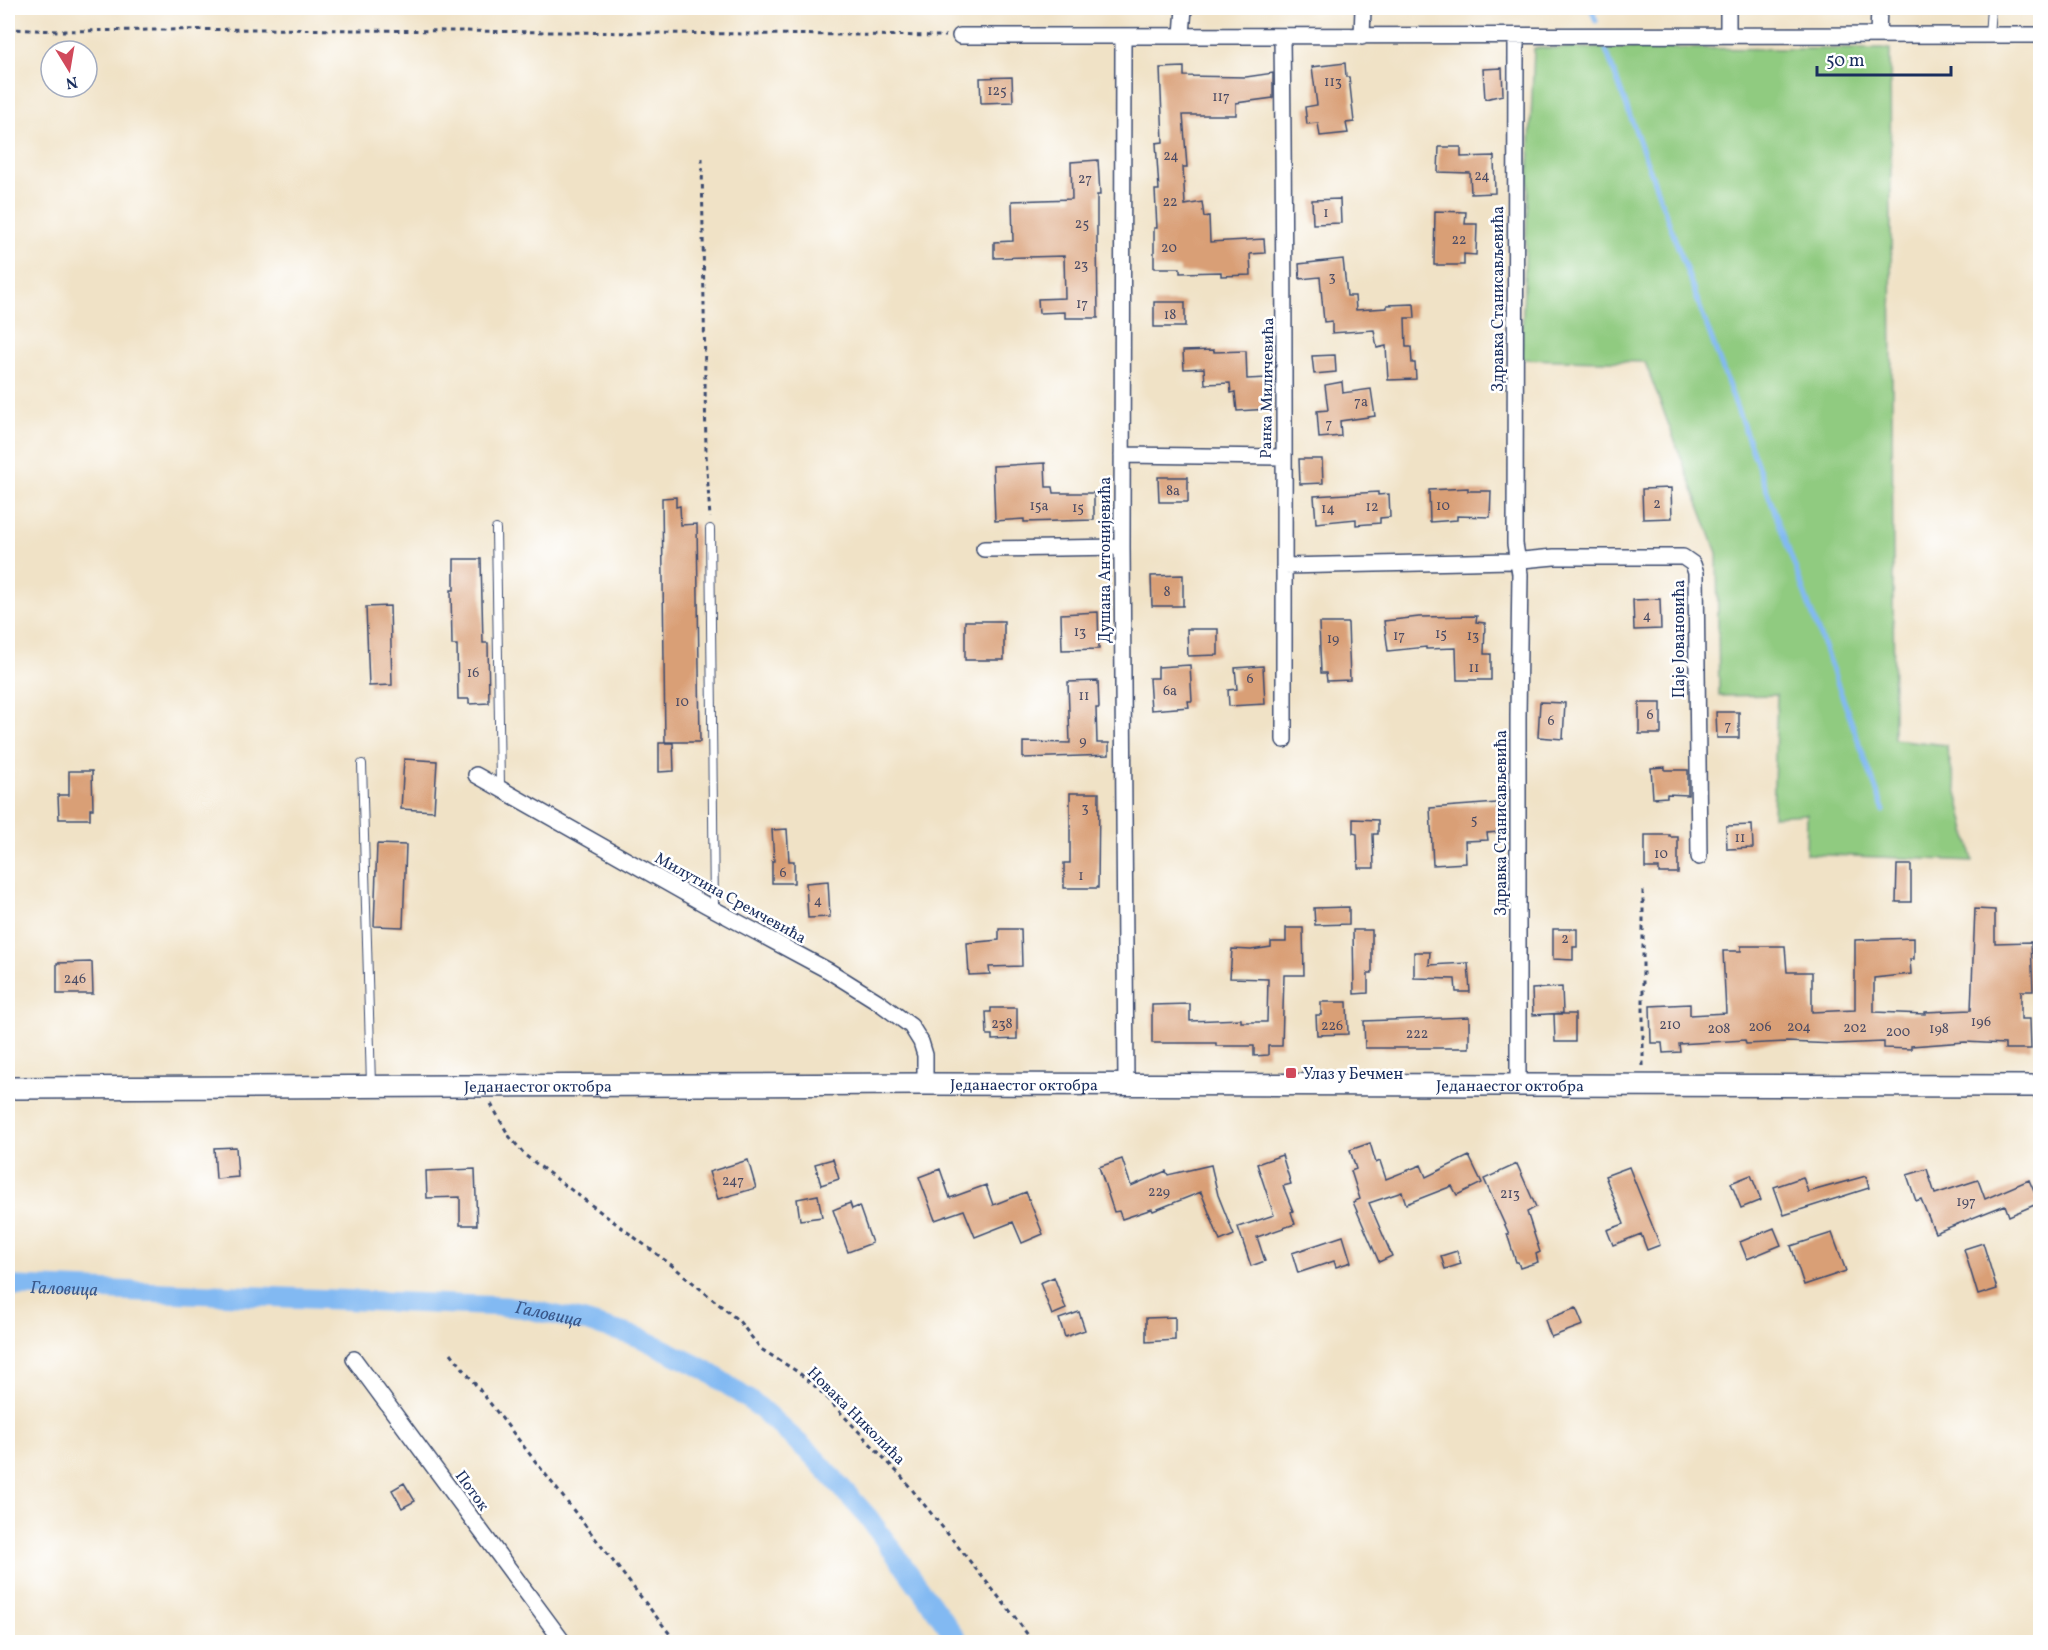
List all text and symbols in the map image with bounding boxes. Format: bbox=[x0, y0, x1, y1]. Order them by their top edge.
north arrow bbox=[39, 39, 99, 99]
scale bar bbox=[1817, 39, 1950, 77]
text: 50 m bbox=[1826, 49, 1865, 74]
text: N bbox=[63, 70, 79, 94]
house number: 113 bbox=[1324, 73, 1342, 92]
house number: 125 bbox=[987, 82, 1007, 101]
house number: 117 bbox=[1212, 88, 1230, 107]
house number: 24 bbox=[1163, 147, 1179, 166]
house number: 24 bbox=[1474, 167, 1490, 186]
house number: 27 bbox=[1078, 170, 1092, 189]
house number: 22 bbox=[1162, 193, 1178, 212]
house number: 1 bbox=[1323, 204, 1329, 223]
street label: Здравка Станисављевића bbox=[1488, 206, 1510, 392]
house number: 25 bbox=[1075, 215, 1089, 234]
house number: 22 bbox=[1451, 231, 1467, 250]
house number: 20 bbox=[1161, 239, 1177, 258]
house number: 23 bbox=[1074, 256, 1088, 275]
house number: 3 bbox=[1328, 268, 1336, 287]
house number: 17 bbox=[1076, 295, 1088, 314]
house number: 18 bbox=[1164, 306, 1176, 325]
street label: Ранка Миличевића bbox=[1256, 317, 1280, 459]
house number: 7a bbox=[1354, 393, 1368, 412]
house number: 7 bbox=[1326, 415, 1333, 434]
street label: Душана Антонијевића bbox=[1095, 477, 1117, 643]
house number: 8a bbox=[1166, 482, 1180, 501]
house number: 2 bbox=[1653, 495, 1661, 514]
house number: 15a bbox=[1029, 497, 1049, 516]
house number: 10 bbox=[1436, 497, 1450, 516]
house number: 12 bbox=[1366, 498, 1378, 517]
house number: 15 bbox=[1072, 499, 1084, 518]
house number: 14 bbox=[1321, 500, 1335, 519]
street label: Паје Јовановића bbox=[1669, 580, 1691, 698]
house number: 8 bbox=[1163, 583, 1171, 602]
house number: 4 bbox=[1643, 607, 1651, 626]
house number: 13 bbox=[1074, 623, 1086, 642]
house number: 15 bbox=[1435, 625, 1447, 644]
house number: 17 bbox=[1393, 627, 1405, 646]
house number: 13 bbox=[1467, 627, 1479, 646]
house number: 19 bbox=[1327, 630, 1339, 649]
house number: 11 bbox=[1469, 659, 1479, 678]
house number: 16 bbox=[467, 664, 479, 683]
house number: 6 bbox=[1246, 670, 1254, 689]
house number: 6a bbox=[1163, 682, 1177, 701]
house number: 11 bbox=[1079, 687, 1089, 706]
house number: 10 bbox=[675, 693, 689, 712]
house number: 6 bbox=[1646, 706, 1654, 725]
house number: 6 bbox=[1547, 712, 1555, 731]
house number: 7 bbox=[1725, 717, 1732, 736]
street label: Здравка Станисављевића bbox=[1491, 730, 1513, 916]
house number: 9 bbox=[1079, 732, 1087, 751]
house number: 3 bbox=[1081, 799, 1089, 818]
house number: 5 bbox=[1471, 811, 1477, 830]
house number: 11 bbox=[1735, 829, 1745, 848]
house number: 10 bbox=[1654, 845, 1668, 864]
street label: Милутина Сремчевића bbox=[650, 848, 810, 950]
house number: 6 bbox=[779, 864, 787, 883]
house number: 1 bbox=[1078, 867, 1084, 886]
house number: 4 bbox=[814, 892, 822, 911]
house number: 2 bbox=[1561, 930, 1569, 949]
house number: 246 bbox=[64, 970, 86, 989]
house number: 196 bbox=[1971, 1013, 1991, 1032]
house number: 238 bbox=[991, 1015, 1013, 1034]
house number: 210 bbox=[1659, 1016, 1681, 1035]
house number: 226 bbox=[1321, 1017, 1343, 1036]
house number: 206 bbox=[1748, 1018, 1772, 1037]
house number: 204 bbox=[1787, 1018, 1811, 1037]
house number: 202 bbox=[1843, 1019, 1867, 1038]
house number: 208 bbox=[1708, 1020, 1730, 1039]
house number: 198 bbox=[1929, 1020, 1949, 1039]
house number: 200 bbox=[1886, 1023, 1910, 1042]
house number: 222 bbox=[1406, 1025, 1428, 1044]
place label: Улаз у Бечмен bbox=[1303, 1064, 1403, 1086]
marker: Улаз у Бечмен bbox=[1284, 1066, 1298, 1080]
street label: Једанаестог октобра bbox=[950, 1075, 1098, 1097]
street label: Једанаестог октобра bbox=[464, 1076, 612, 1099]
street label: Једанаестог октобра bbox=[1436, 1076, 1584, 1098]
house number: 247 bbox=[722, 1172, 744, 1191]
house number: 229 bbox=[1148, 1183, 1170, 1202]
house number: 213 bbox=[1500, 1185, 1520, 1204]
house number: 197 bbox=[1956, 1193, 1976, 1212]
water label: Галовица bbox=[29, 1276, 98, 1304]
water label: Галовица bbox=[513, 1296, 584, 1335]
street label: Новака Николића bbox=[802, 1362, 910, 1470]
street label: Поток bbox=[449, 1466, 494, 1516]

